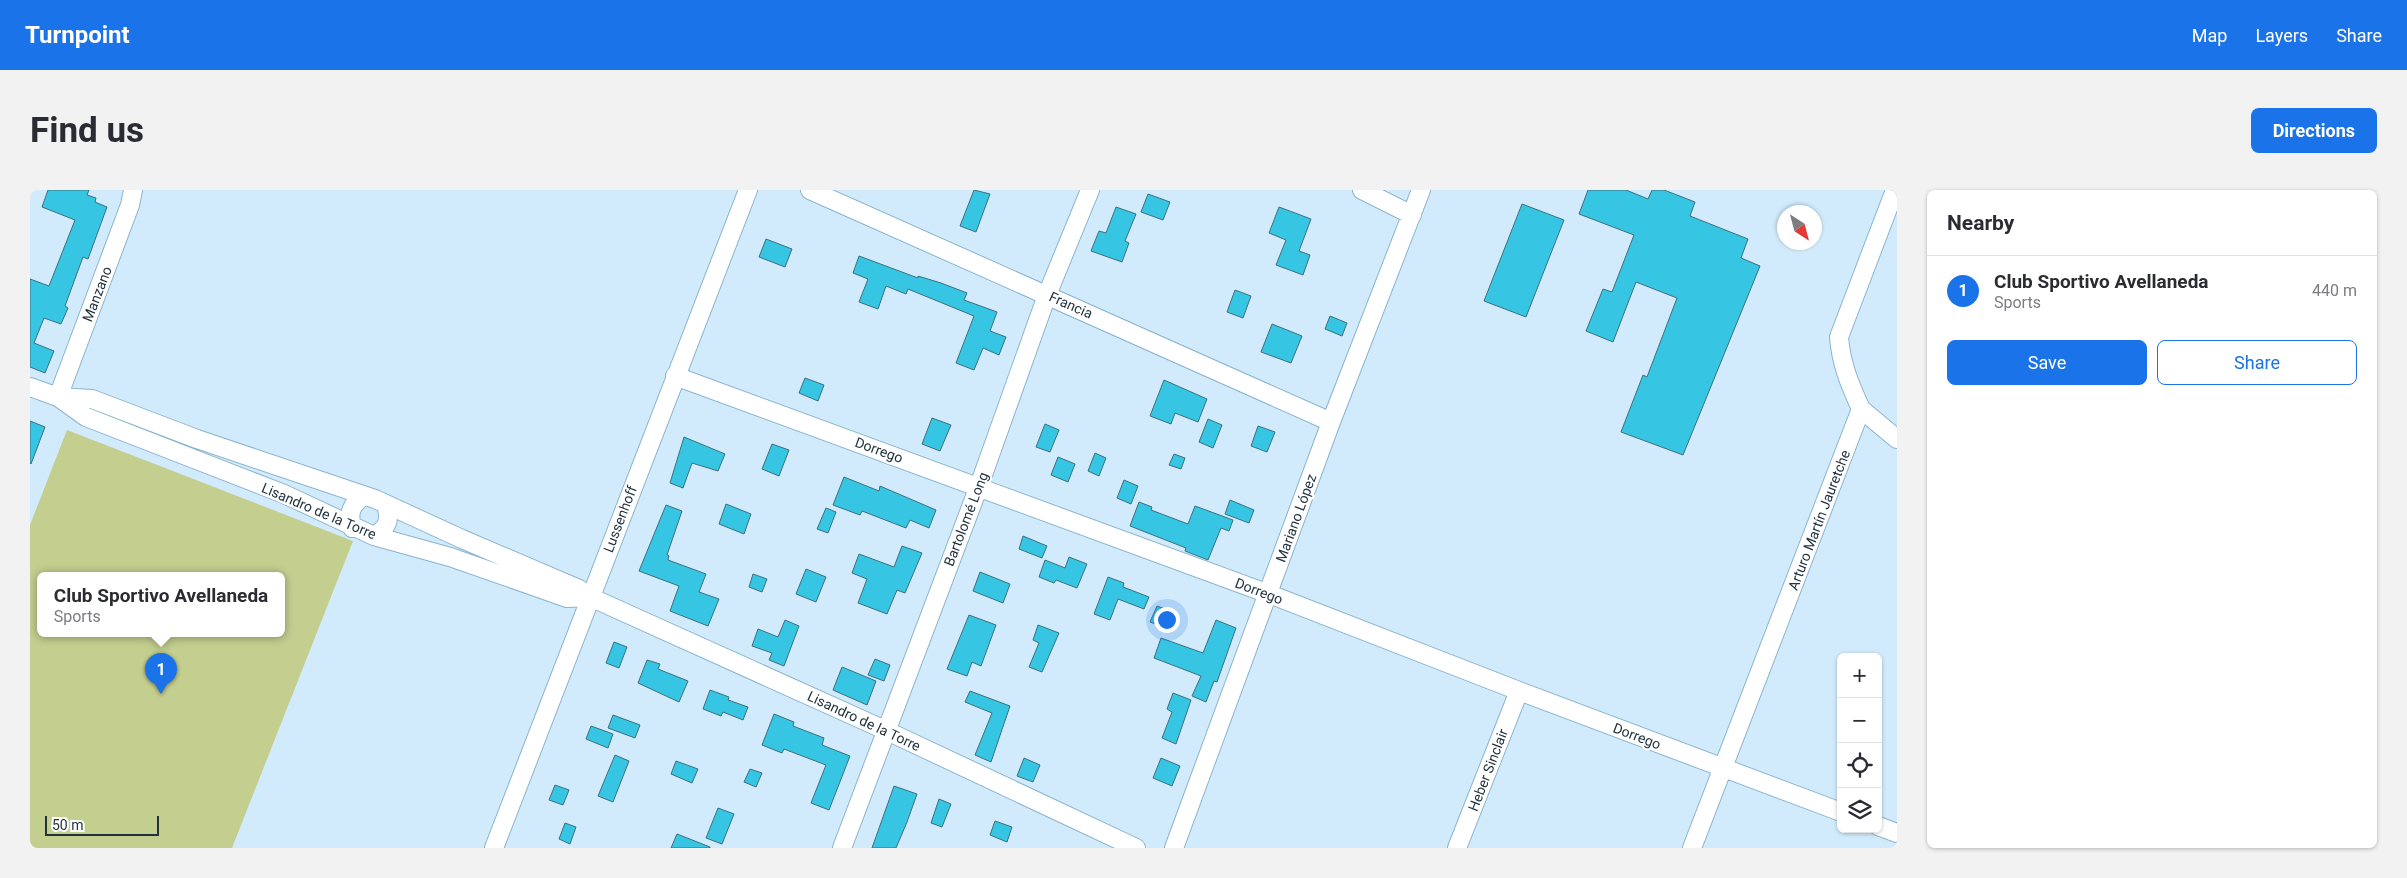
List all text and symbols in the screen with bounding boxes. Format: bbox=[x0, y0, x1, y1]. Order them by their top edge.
text: Turnpoint bbox=[25, 21, 130, 49]
text: Map bbox=[2192, 25, 2227, 46]
text: Layers bbox=[2255, 25, 2308, 46]
text: Share bbox=[2336, 25, 2382, 46]
button: Directions bbox=[2251, 108, 2377, 153]
text: Find us bbox=[30, 110, 144, 151]
north arrow bbox=[1777, 205, 1822, 250]
text: Nearby bbox=[1947, 211, 2014, 235]
street label: Manzano bbox=[79, 264, 115, 324]
text: Club Sportivo Avellaneda bbox=[1994, 270, 2209, 293]
text: 1 bbox=[1958, 281, 1968, 300]
text: 440 m bbox=[2312, 281, 2357, 300]
street label: Francia bbox=[1047, 288, 1095, 322]
text: Sports bbox=[1994, 293, 2041, 312]
button: Save bbox=[1947, 340, 2147, 385]
button: Share bbox=[2157, 340, 2357, 385]
street label: Dorrego bbox=[853, 434, 905, 466]
street label: Arturo Martín Jauretche bbox=[1785, 448, 1853, 592]
street label: Bartolomé Long bbox=[941, 470, 991, 568]
street label: Mariano López bbox=[1273, 472, 1319, 564]
street label: Lisandro de la Torre bbox=[259, 480, 379, 542]
street label: Lussenhoff bbox=[600, 483, 640, 555]
popup bbox=[37, 572, 285, 637]
street label: Dorrego bbox=[1233, 575, 1285, 607]
text: Club Sportivo Avellaneda bbox=[54, 584, 268, 607]
text: Sports bbox=[54, 607, 101, 626]
your location bbox=[1154, 607, 1180, 633]
pin: 1 bbox=[145, 653, 177, 694]
map controls bbox=[1837, 653, 1882, 833]
button: + bbox=[1837, 653, 1882, 698]
street label: Lisandro de la Torre bbox=[805, 688, 923, 754]
button: − bbox=[1837, 698, 1882, 743]
street label: Dorrego bbox=[1611, 720, 1663, 752]
street label: Heber Sinclair bbox=[1465, 726, 1511, 813]
button: locate bbox=[1837, 743, 1882, 788]
button: layers bbox=[1837, 788, 1882, 833]
scale bar bbox=[45, 813, 159, 836]
text: 50 m bbox=[52, 817, 84, 833]

